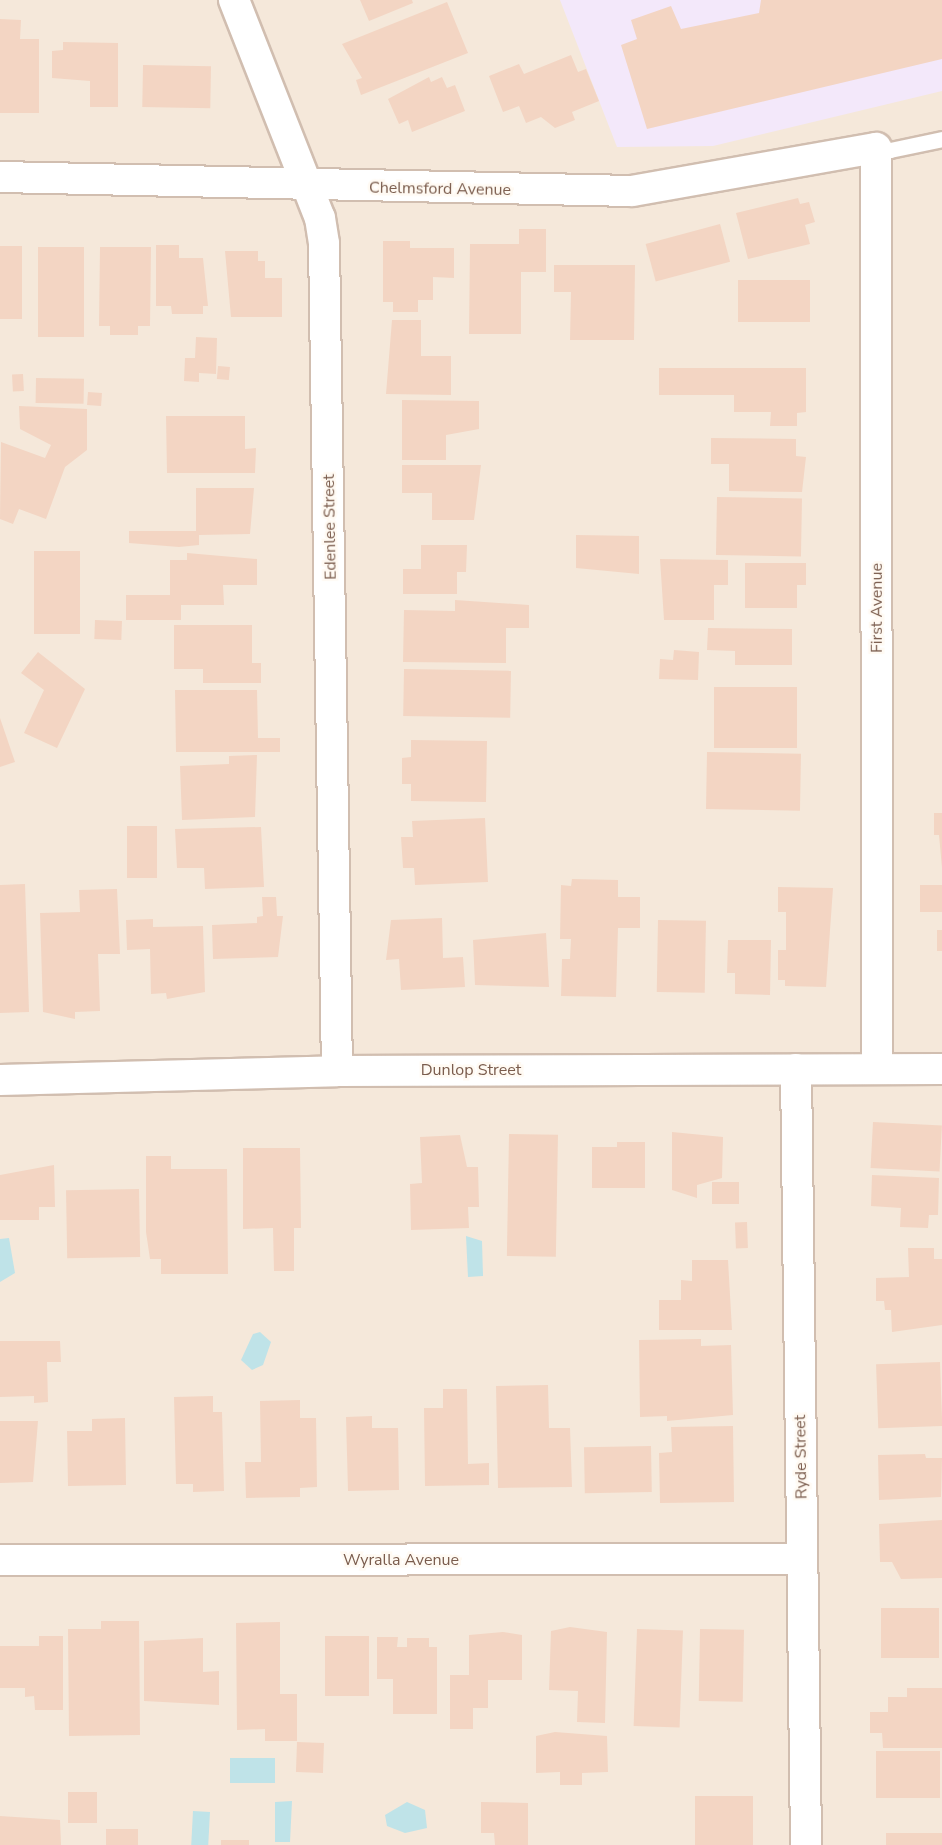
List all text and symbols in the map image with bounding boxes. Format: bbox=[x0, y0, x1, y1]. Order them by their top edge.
street label: Chelmsford Avenue bbox=[369, 178, 511, 200]
street label: Edenlee Street bbox=[319, 474, 341, 580]
street label: First Avenue bbox=[867, 563, 887, 653]
street label: Dunlop Street bbox=[421, 1060, 521, 1080]
street label: Ryde Street bbox=[791, 1415, 811, 1499]
street label: Wyralla Avenue bbox=[343, 1550, 459, 1570]

